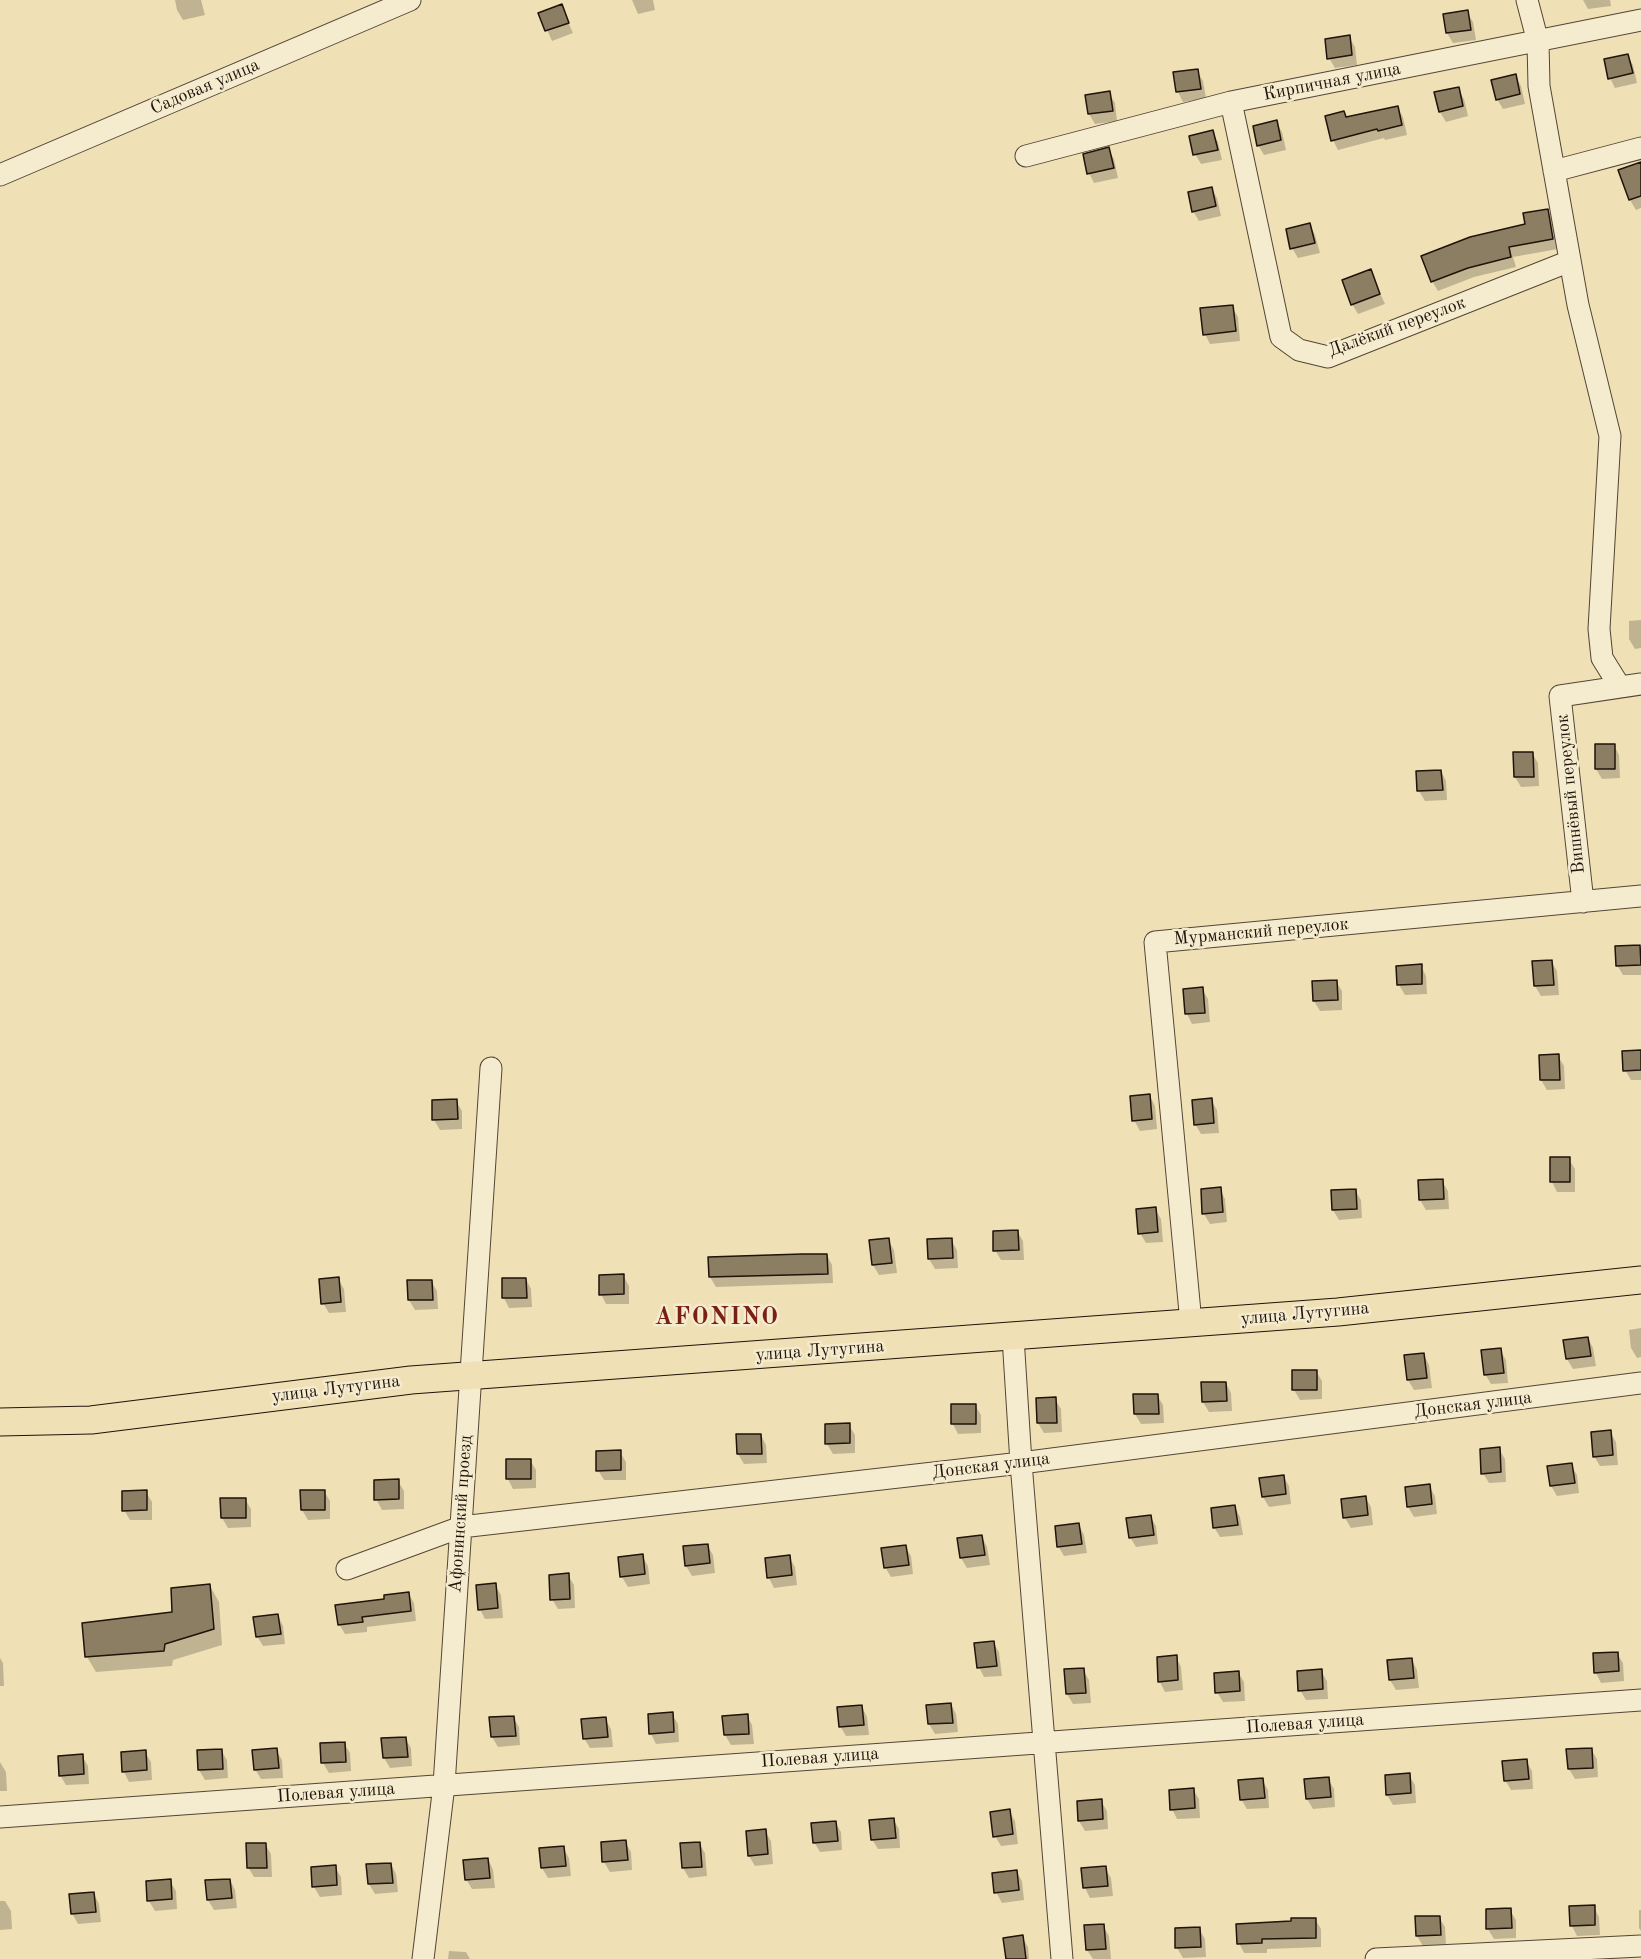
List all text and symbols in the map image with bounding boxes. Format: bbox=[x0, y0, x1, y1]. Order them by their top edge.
street label: Садовая улица bbox=[147, 54, 263, 120]
street label: Кирпичная улица bbox=[1261, 58, 1403, 106]
street label: Далёкий переулок bbox=[1325, 292, 1469, 362]
street label: Вишнёвый переулок bbox=[1552, 713, 1590, 875]
street label: Мурманский переулок bbox=[1173, 914, 1349, 950]
street label: улица Лутугина bbox=[1240, 1298, 1370, 1330]
district label: AFONINO bbox=[654, 1304, 780, 1332]
street label: улица Лутугина bbox=[755, 1336, 885, 1366]
street label: улица Лутугина bbox=[271, 1370, 401, 1408]
street label: Донская улица bbox=[1413, 1387, 1533, 1423]
street label: Афонинский проезд bbox=[445, 1434, 477, 1594]
street label: Донская улица bbox=[931, 1448, 1051, 1484]
street label: Полевая улица bbox=[1245, 1709, 1365, 1739]
street label: Полевая улица bbox=[760, 1743, 880, 1773]
street label: Полевая улица bbox=[276, 1778, 396, 1808]

